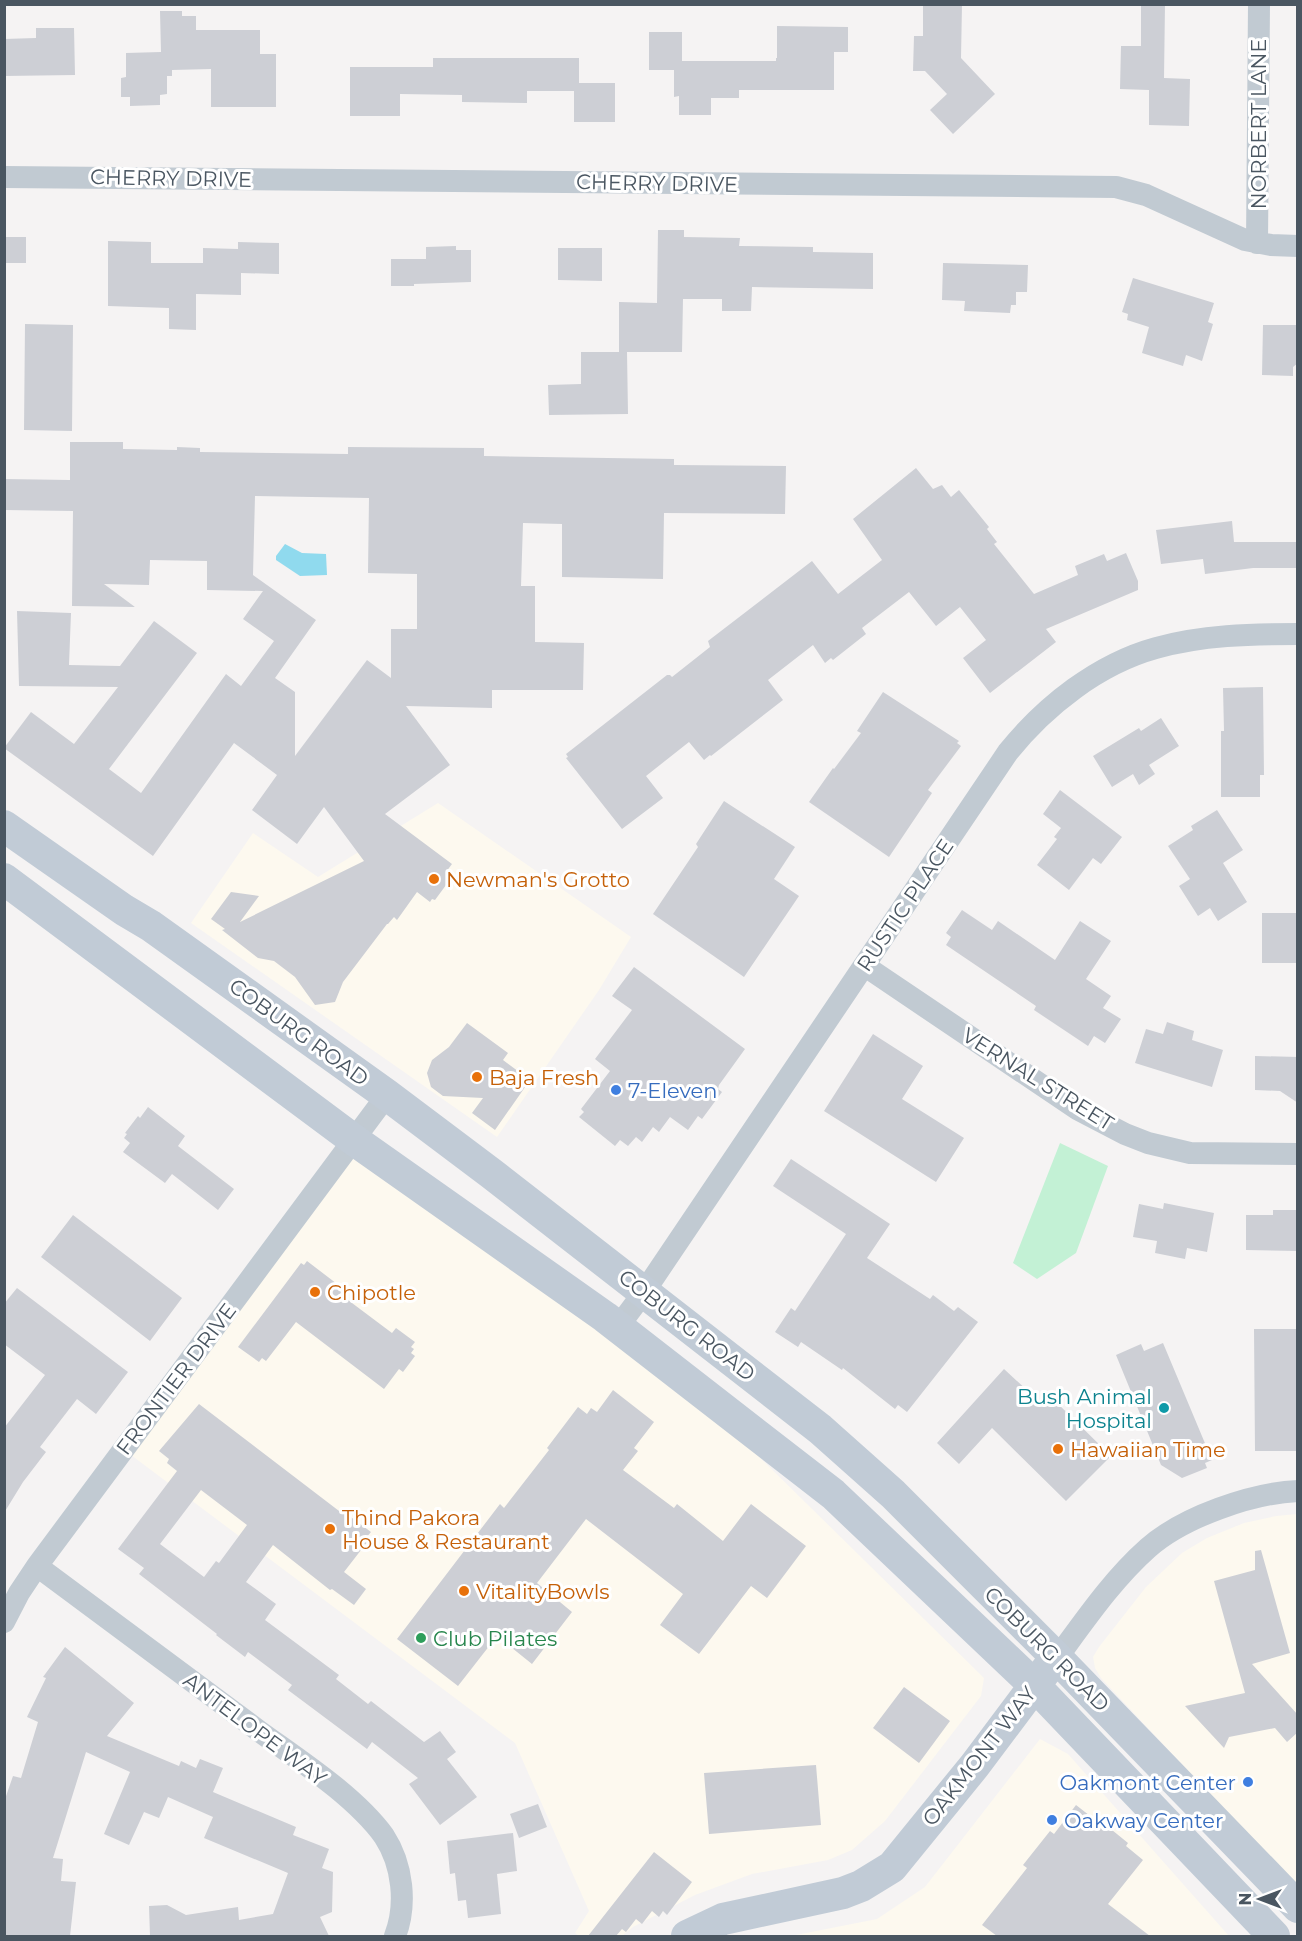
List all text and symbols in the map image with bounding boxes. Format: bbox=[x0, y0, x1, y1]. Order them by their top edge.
street label: NORBERT LANE bbox=[1246, 39, 1271, 209]
street label: CHERRY DRIVE bbox=[90, 164, 252, 192]
street label: CHERRY DRIVE bbox=[576, 169, 738, 197]
street label: RUSTIC PLACE bbox=[851, 834, 959, 976]
place label: Newman's Grotto bbox=[446, 867, 630, 892]
marker: Newman's Grotto bbox=[427, 872, 441, 886]
street label: COBURG ROAD bbox=[224, 973, 374, 1091]
street label: VERNAL STREET bbox=[958, 1022, 1118, 1136]
place label: Baja Fresh bbox=[489, 1065, 599, 1090]
marker: Baja Fresh bbox=[470, 1070, 484, 1084]
place label: 7-Eleven bbox=[628, 1078, 717, 1103]
marker: 7-Eleven bbox=[609, 1083, 623, 1097]
street label: COBURG ROAD bbox=[614, 1264, 760, 1386]
place label: Chipotle bbox=[327, 1280, 416, 1305]
marker: Chipotle bbox=[308, 1285, 322, 1299]
street label: FRONTIER DRIVE bbox=[111, 1298, 241, 1460]
place label: Bush Animal Hospital bbox=[1017, 1384, 1152, 1433]
marker: Bush Animal Hospital bbox=[1157, 1401, 1171, 1415]
place label: Hawaiian Time bbox=[1070, 1437, 1226, 1462]
marker: Hawaiian Time bbox=[1051, 1442, 1065, 1456]
place label: Thind Pakora House & Restaurant bbox=[342, 1505, 550, 1554]
marker: Thind Pakora House & Restaurant bbox=[323, 1522, 337, 1536]
place label: VitalityBowls bbox=[476, 1579, 610, 1604]
street label: COBURG ROAD bbox=[979, 1581, 1115, 1717]
marker: VitalityBowls bbox=[457, 1584, 471, 1598]
place label: Club Pilates bbox=[433, 1626, 557, 1651]
marker: Club Pilates bbox=[414, 1631, 428, 1645]
street label: ANTELOPE WAY bbox=[179, 1667, 332, 1791]
street label: OAKMONT WAY bbox=[917, 1681, 1041, 1831]
place label: Oakmont Center bbox=[1059, 1770, 1236, 1795]
marker: Oakmont Center bbox=[1241, 1775, 1255, 1789]
place label: Oakway Center bbox=[1064, 1808, 1223, 1833]
marker: Oakway Center bbox=[1045, 1813, 1059, 1827]
north arrow bbox=[1230, 1869, 1290, 1929]
text: N bbox=[1236, 1893, 1255, 1905]

